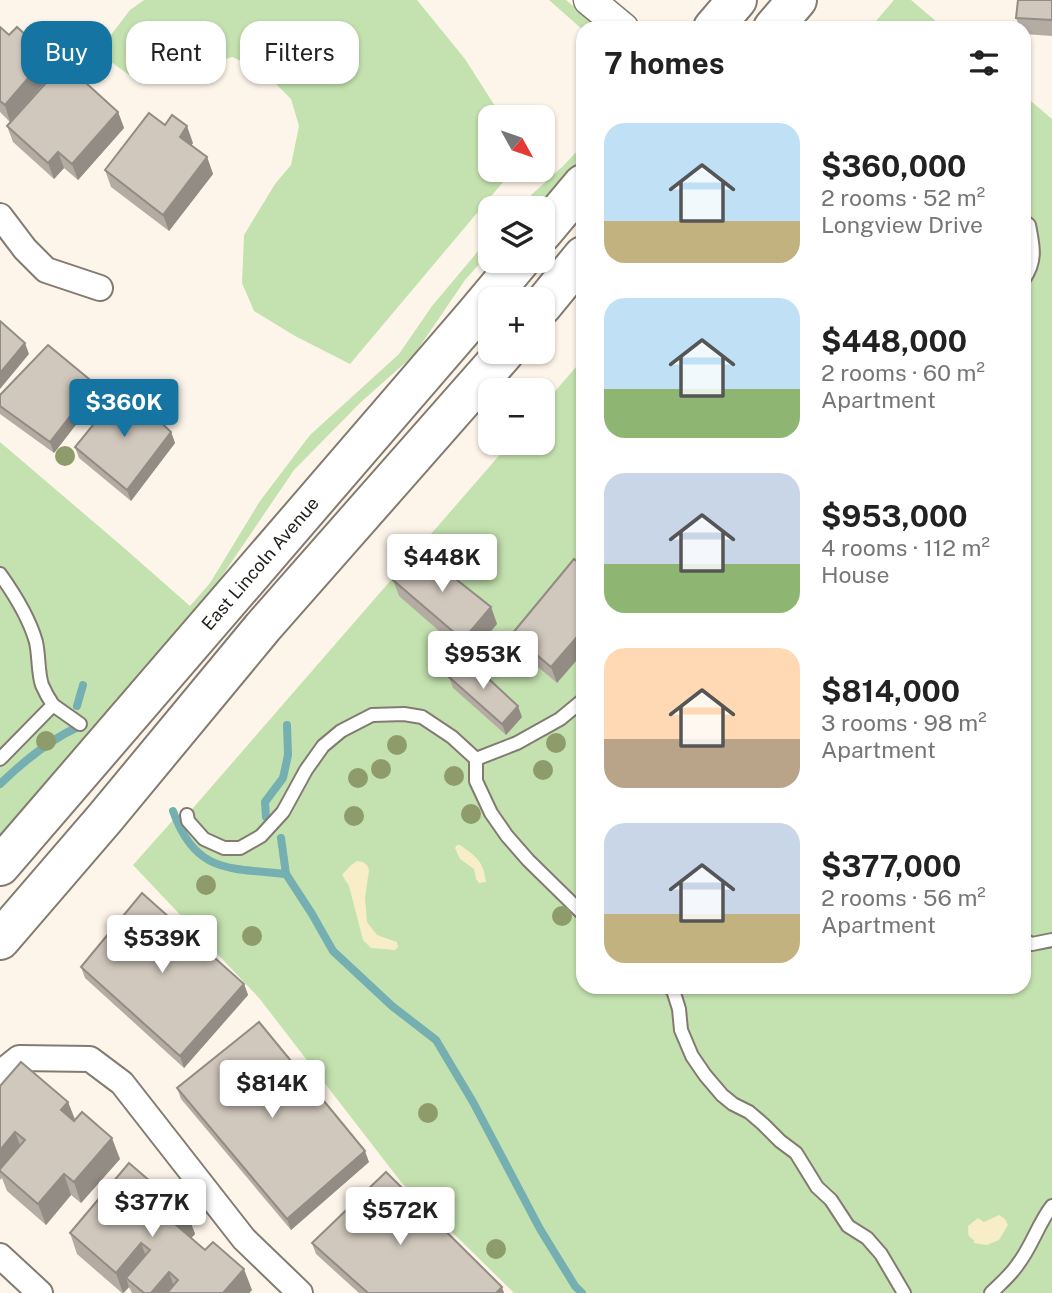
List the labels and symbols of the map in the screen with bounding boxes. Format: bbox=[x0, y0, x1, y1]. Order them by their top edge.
north arrow bbox=[478, 105, 555, 182]
pin: $360K bbox=[75, 380, 173, 439]
street label: East Lincoln Avenue bbox=[197, 493, 323, 634]
pin: $448K bbox=[393, 534, 491, 594]
pin: $953K bbox=[434, 632, 532, 691]
pin: $539K bbox=[113, 916, 211, 975]
pin: $814K bbox=[223, 1060, 321, 1120]
pin: $377K bbox=[103, 1180, 201, 1239]
pin: $572K bbox=[351, 1188, 449, 1247]

